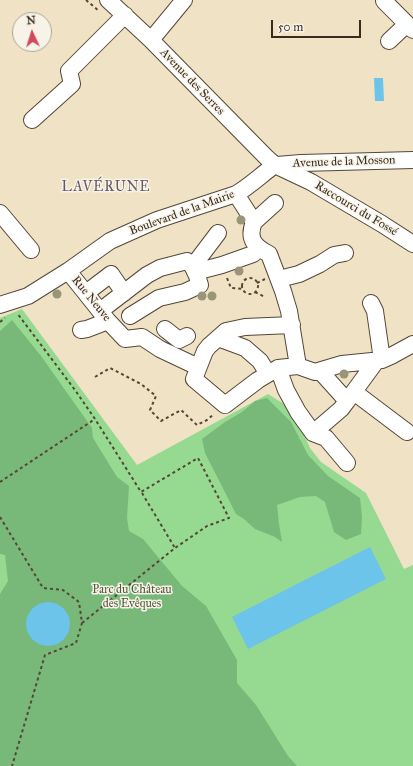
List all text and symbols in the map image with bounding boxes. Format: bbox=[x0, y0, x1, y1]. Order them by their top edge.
north arrow bbox=[12, 12, 52, 52]
scale bar bbox=[273, 12, 363, 38]
text: N bbox=[26, 14, 36, 27]
text: 50 m bbox=[278, 20, 303, 34]
street label: Avenue des Serres bbox=[157, 46, 227, 118]
street label: Avenue de la Mosson bbox=[292, 153, 396, 171]
street label: Raccourci du Fossé bbox=[312, 179, 400, 239]
district label: LAVÉRUNE bbox=[61, 180, 151, 196]
street label: Boulevard de la Mairie bbox=[128, 187, 236, 239]
street label: Rue Neuve bbox=[68, 273, 114, 325]
park label: Parc du Château des Evêques bbox=[92, 583, 172, 611]

